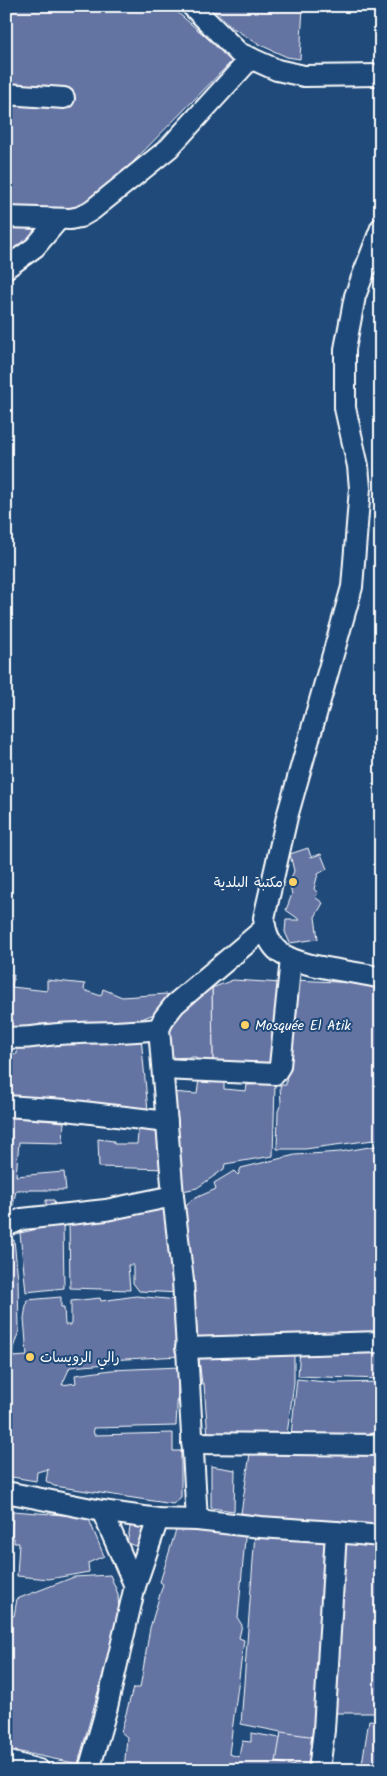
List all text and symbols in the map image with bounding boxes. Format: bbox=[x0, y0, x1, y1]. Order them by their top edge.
place label: مكتبة البلدية bbox=[214, 872, 283, 894]
marker: مكتبة البلدية bbox=[287, 876, 299, 888]
place label: Mosquée El Atik bbox=[255, 1015, 351, 1037]
marker: Mosquée El Atik bbox=[239, 1019, 251, 1031]
place label: رالي الرويسات bbox=[40, 1347, 120, 1370]
marker: رالي الرويسات bbox=[24, 1351, 36, 1363]

